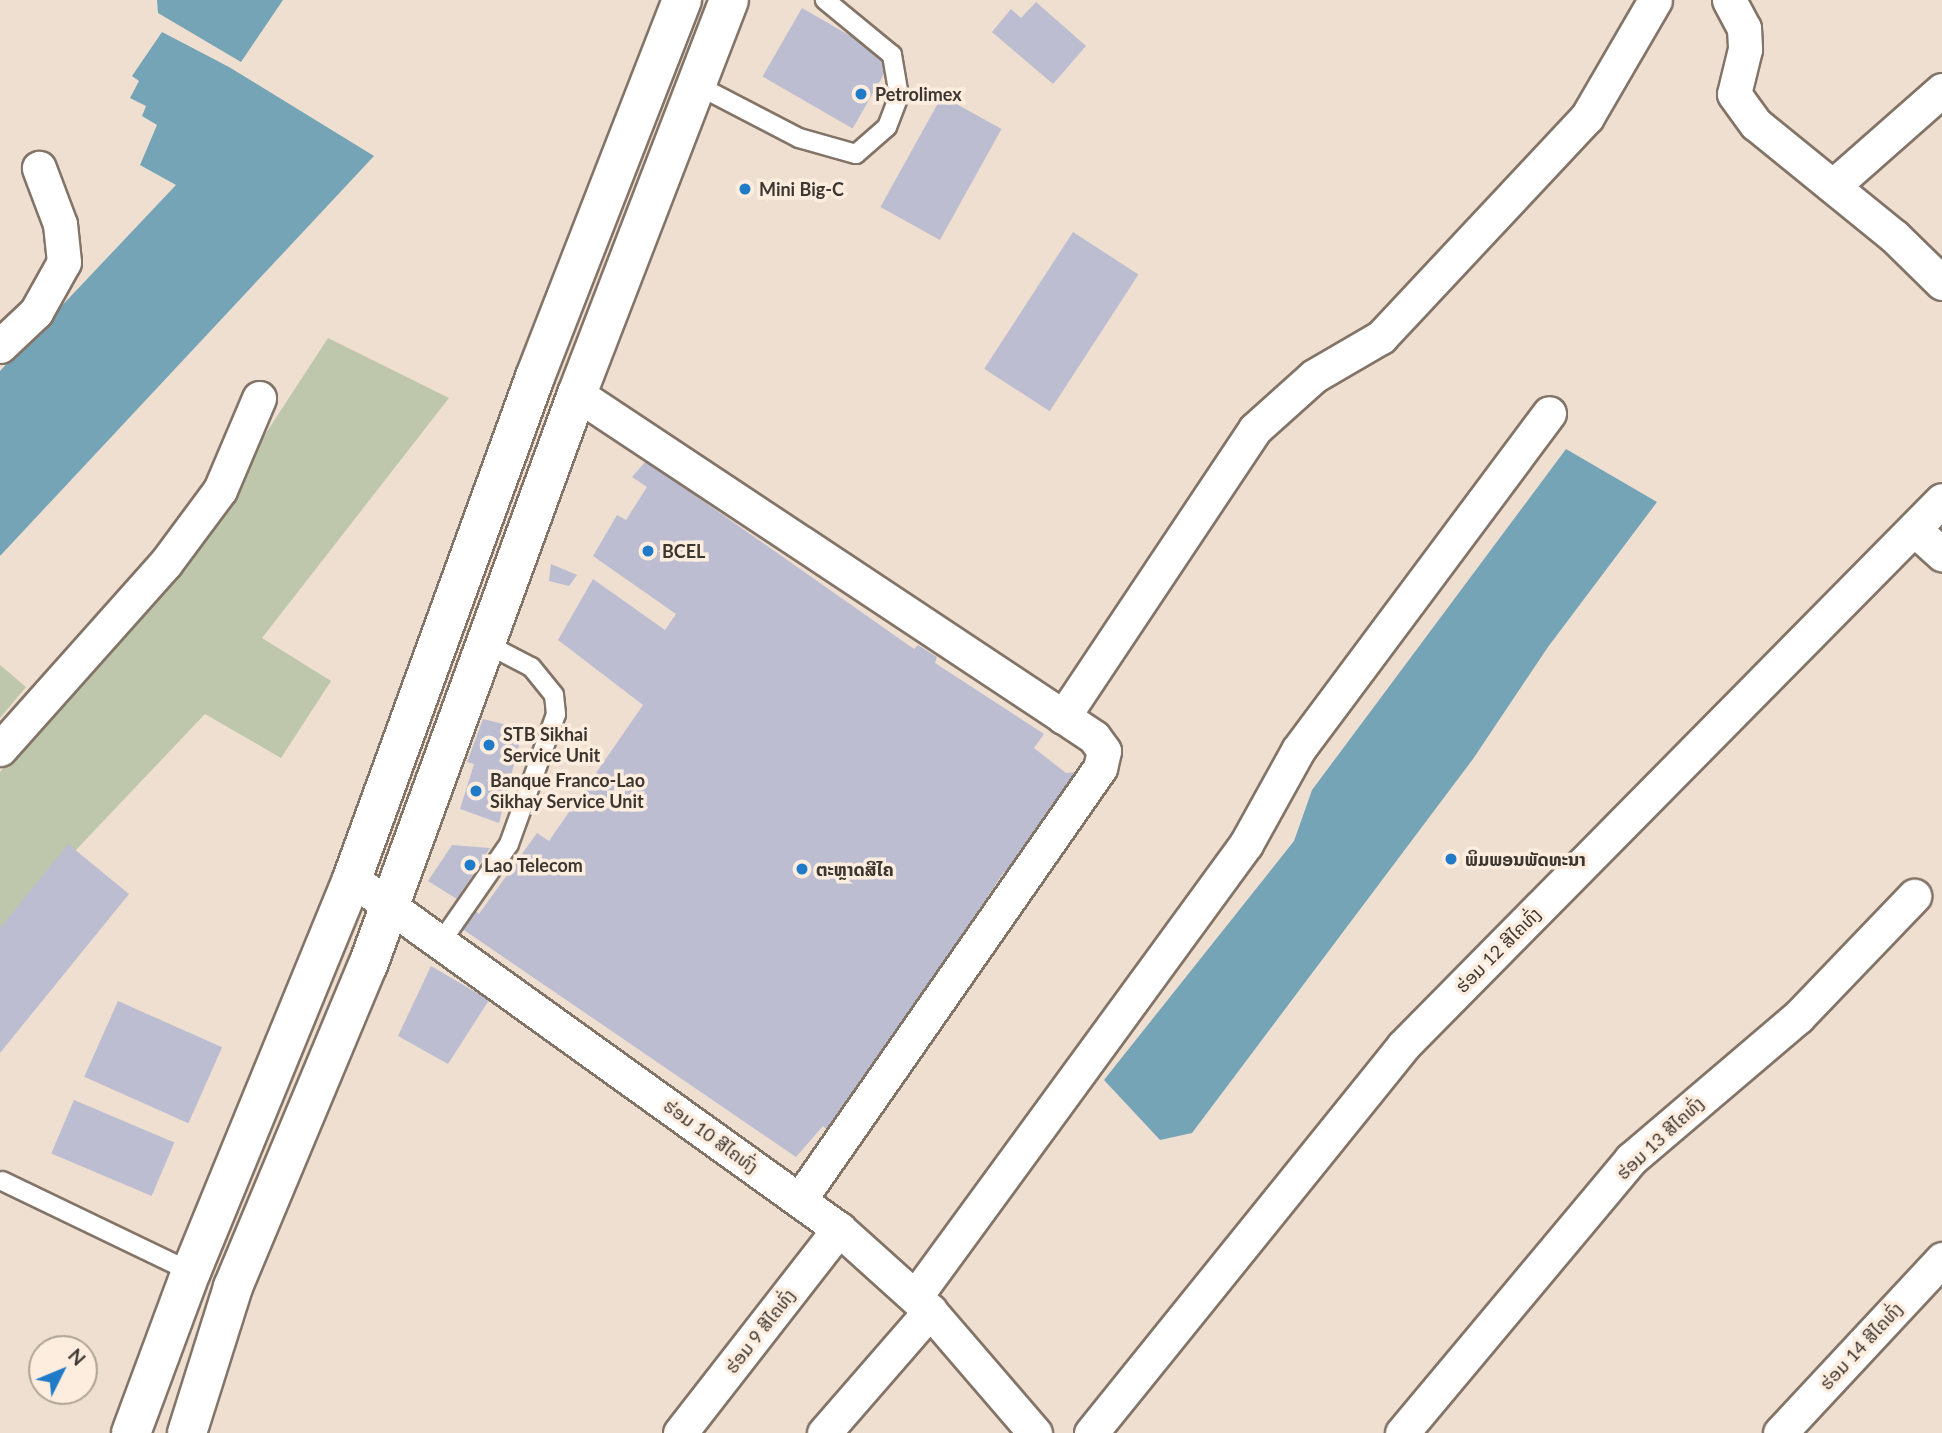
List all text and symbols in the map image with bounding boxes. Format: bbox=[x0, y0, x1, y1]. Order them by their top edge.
place label: Petrolimex bbox=[875, 83, 962, 105]
marker: Petrolimex bbox=[853, 86, 869, 102]
place label: Mini Big-C bbox=[759, 178, 844, 200]
marker: Mini Big-C bbox=[737, 181, 753, 197]
place label: BCEL bbox=[662, 540, 705, 562]
marker: BCEL bbox=[640, 543, 656, 559]
place label: STB Sikhai Service Unit bbox=[503, 724, 600, 766]
marker: STB Sikhai Service Unit bbox=[481, 737, 497, 753]
place label: Banque Franco-Lao Sikhay Service Unit bbox=[490, 770, 645, 812]
marker: Banque Franco-Lao Sikhay Service Unit bbox=[468, 783, 484, 799]
place label: ພິມພອນພັດທະນາ bbox=[1465, 848, 1586, 870]
marker: ພິມພອນພັດທະນາ bbox=[1443, 851, 1459, 867]
place label: Lao Telecom bbox=[484, 854, 583, 876]
marker: Lao Telecom bbox=[462, 857, 478, 873]
place label: ຕະຫຼາດສີໄຄ bbox=[816, 858, 894, 880]
marker: ຕະຫຼາດສີໄຄ bbox=[794, 861, 810, 877]
street label: ຮ່ອມ 12 ສີໄຄທົ່ງ bbox=[1451, 903, 1545, 997]
street label: ຮ່ອມ 13 ສີໄຄທົ່ງ bbox=[1612, 1092, 1708, 1184]
street label: ຮ່ອມ 10 ສີໄຄທົ່ງ bbox=[660, 1095, 762, 1177]
street label: ຮ່ອມ 9 ສີໄຄທົ່ງ bbox=[720, 1285, 800, 1377]
street label: ຮ່ອມ 14 ສີໄຄທົ່ງ bbox=[1815, 1298, 1907, 1394]
north arrow bbox=[28, 1335, 98, 1405]
text: N bbox=[64, 1343, 91, 1370]

